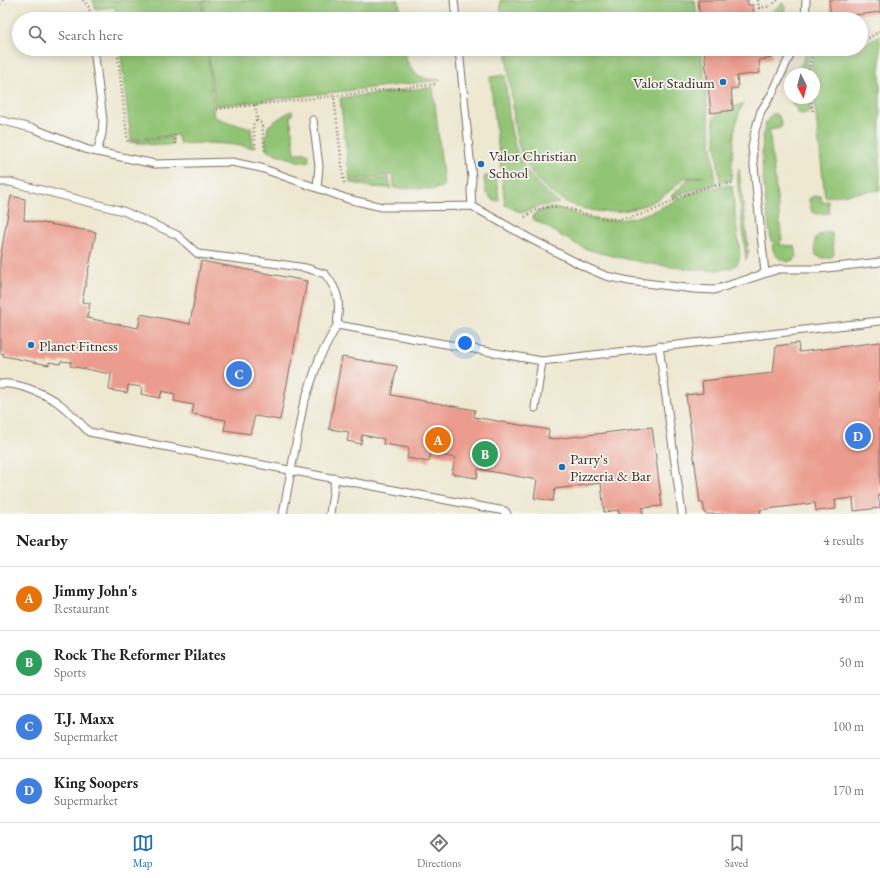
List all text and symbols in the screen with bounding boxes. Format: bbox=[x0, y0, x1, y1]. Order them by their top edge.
search box bbox=[12, 12, 868, 56]
icon: search bbox=[26, 23, 48, 45]
text: Search here bbox=[58, 25, 123, 44]
north arrow bbox=[784, 68, 820, 104]
place label: Valor Stadium bbox=[633, 73, 715, 92]
marker: Valor Stadium bbox=[718, 77, 728, 87]
place label: Valor Christian School bbox=[489, 146, 577, 182]
marker: Valor Christian School bbox=[476, 159, 486, 169]
your location bbox=[455, 333, 475, 353]
place label: Planet Fitness bbox=[39, 336, 118, 355]
marker: Planet Fitness bbox=[26, 340, 36, 350]
pin: C bbox=[226, 359, 252, 389]
pin: D bbox=[845, 421, 871, 451]
pin: A bbox=[425, 425, 451, 455]
pin: B bbox=[472, 439, 498, 469]
place label: Parry's Pizzeria & Bar bbox=[570, 449, 651, 485]
marker: Parry's Pizzeria & Bar bbox=[557, 462, 567, 472]
text: Nearby bbox=[16, 529, 68, 551]
text: 4 results bbox=[823, 532, 864, 549]
text: Jimmy John's bbox=[54, 581, 137, 600]
text: A bbox=[24, 590, 34, 607]
text: 40 m bbox=[839, 590, 864, 607]
text: Restaurant bbox=[54, 600, 109, 617]
text: Rock The Reformer Pilates bbox=[54, 645, 226, 664]
text: B bbox=[25, 654, 33, 671]
text: 50 m bbox=[839, 654, 864, 671]
text: Sports bbox=[54, 664, 86, 681]
text: T.J. Maxx bbox=[54, 709, 114, 728]
text: C bbox=[24, 718, 34, 735]
text: 100 m bbox=[833, 718, 864, 735]
text: Supermarket bbox=[54, 728, 118, 745]
text: King Soopers bbox=[54, 773, 138, 792]
text: D bbox=[24, 782, 34, 799]
text: 170 m bbox=[833, 782, 864, 799]
text: Supermarket bbox=[54, 792, 118, 809]
tab: Map bbox=[132, 832, 154, 870]
tab: Directions bbox=[417, 832, 461, 870]
tab: Saved bbox=[725, 832, 748, 870]

